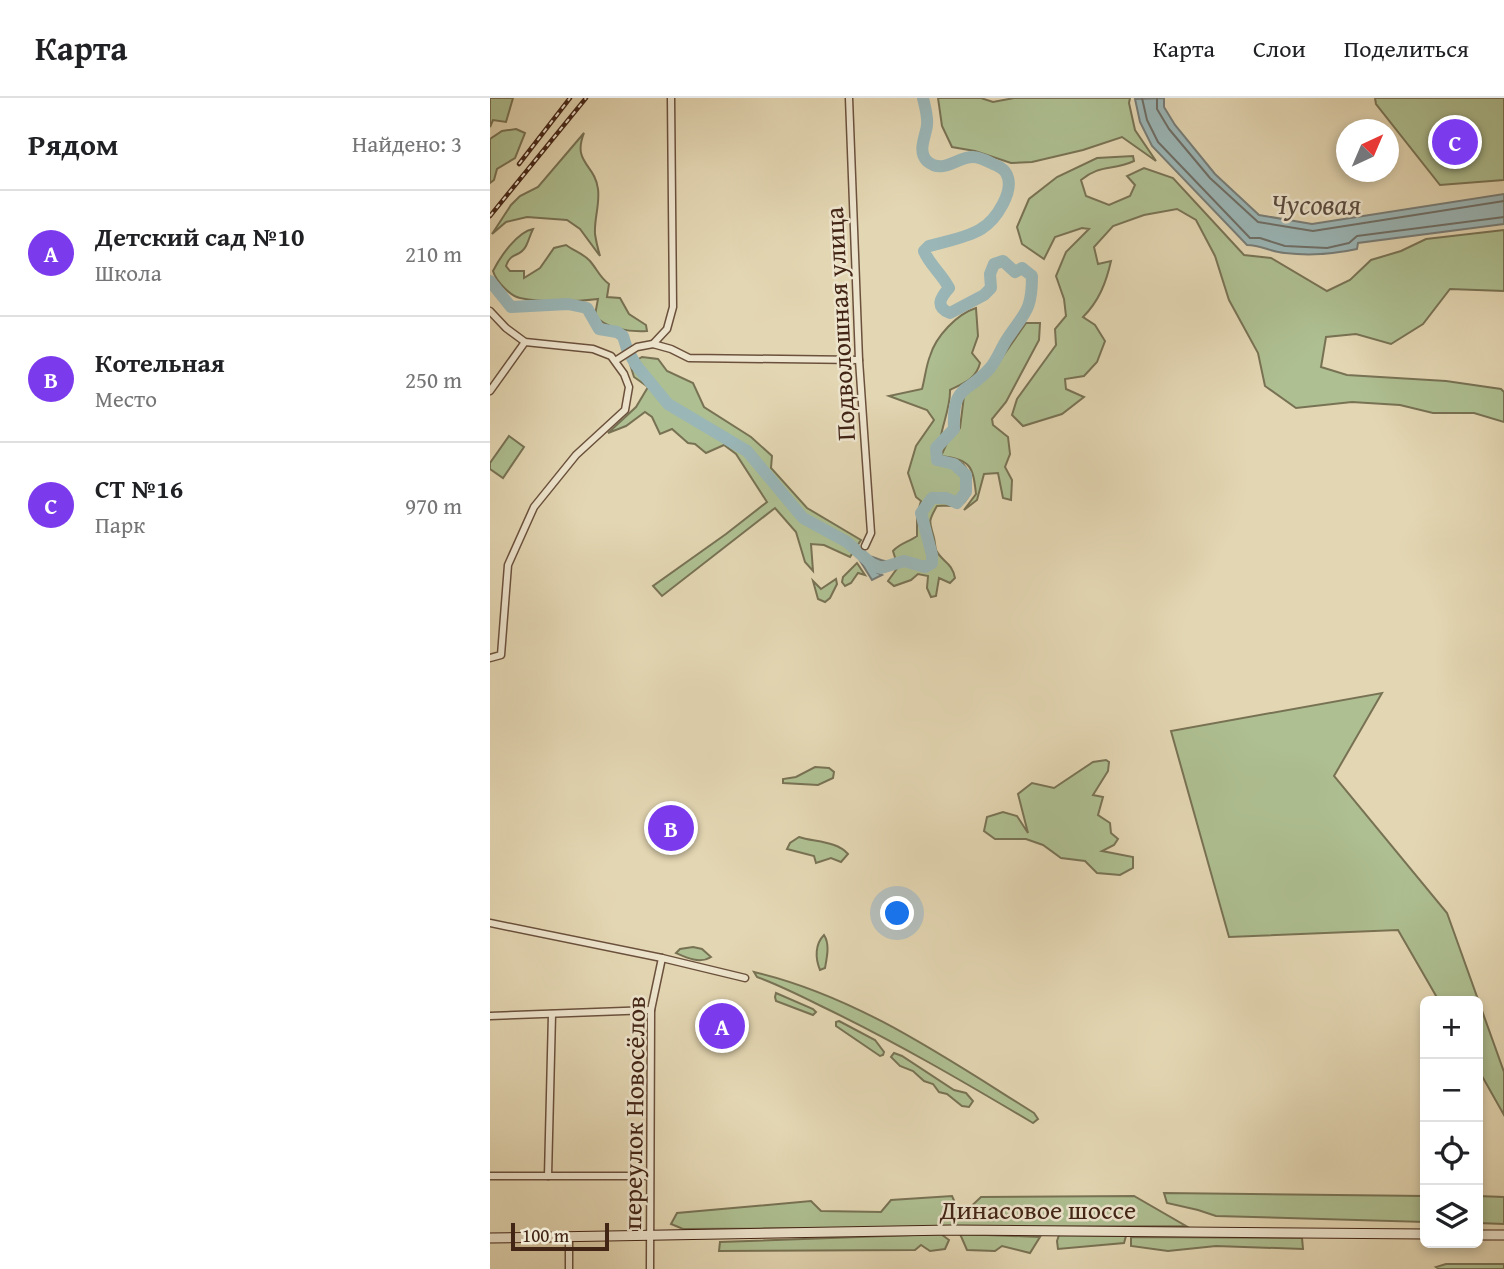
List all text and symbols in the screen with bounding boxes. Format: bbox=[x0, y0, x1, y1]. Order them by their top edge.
text: Карта bbox=[35, 24, 127, 72]
text: Карта bbox=[1153, 31, 1215, 66]
text: Слои bbox=[1253, 31, 1306, 66]
text: Поделиться bbox=[1344, 31, 1469, 66]
pin: C bbox=[1432, 116, 1478, 168]
north arrow bbox=[1336, 119, 1399, 182]
text: Рядом bbox=[28, 122, 119, 166]
text: Найдено: 3 bbox=[352, 127, 462, 160]
water label: Чусовая bbox=[1271, 183, 1361, 224]
street label: Подволошная улица bbox=[814, 206, 865, 442]
text: Детский сад №10 bbox=[95, 217, 305, 256]
text: A bbox=[44, 237, 58, 270]
text: 210 m bbox=[405, 237, 462, 270]
text: Школа bbox=[95, 256, 162, 289]
text: Котельная bbox=[95, 343, 225, 382]
text: B bbox=[44, 363, 58, 396]
text: 250 m bbox=[405, 363, 462, 396]
text: Место bbox=[95, 382, 157, 415]
text: СТ №16 bbox=[95, 469, 183, 508]
text: C bbox=[44, 489, 58, 522]
text: 970 m bbox=[405, 489, 462, 522]
text: Парк bbox=[95, 508, 145, 541]
pin: B bbox=[648, 802, 694, 854]
your location bbox=[880, 896, 914, 930]
street label: переулок Новосёлов bbox=[612, 996, 655, 1230]
map controls bbox=[1420, 996, 1483, 1248]
button: + bbox=[1420, 996, 1483, 1059]
pin: A bbox=[699, 1000, 745, 1052]
button: − bbox=[1420, 1059, 1483, 1122]
button: locate bbox=[1420, 1122, 1483, 1185]
button: layers bbox=[1420, 1185, 1483, 1248]
street label: Динасовое шоссе bbox=[939, 1190, 1136, 1229]
scale bar bbox=[511, 1220, 609, 1252]
text: 100 m bbox=[522, 1221, 569, 1249]

